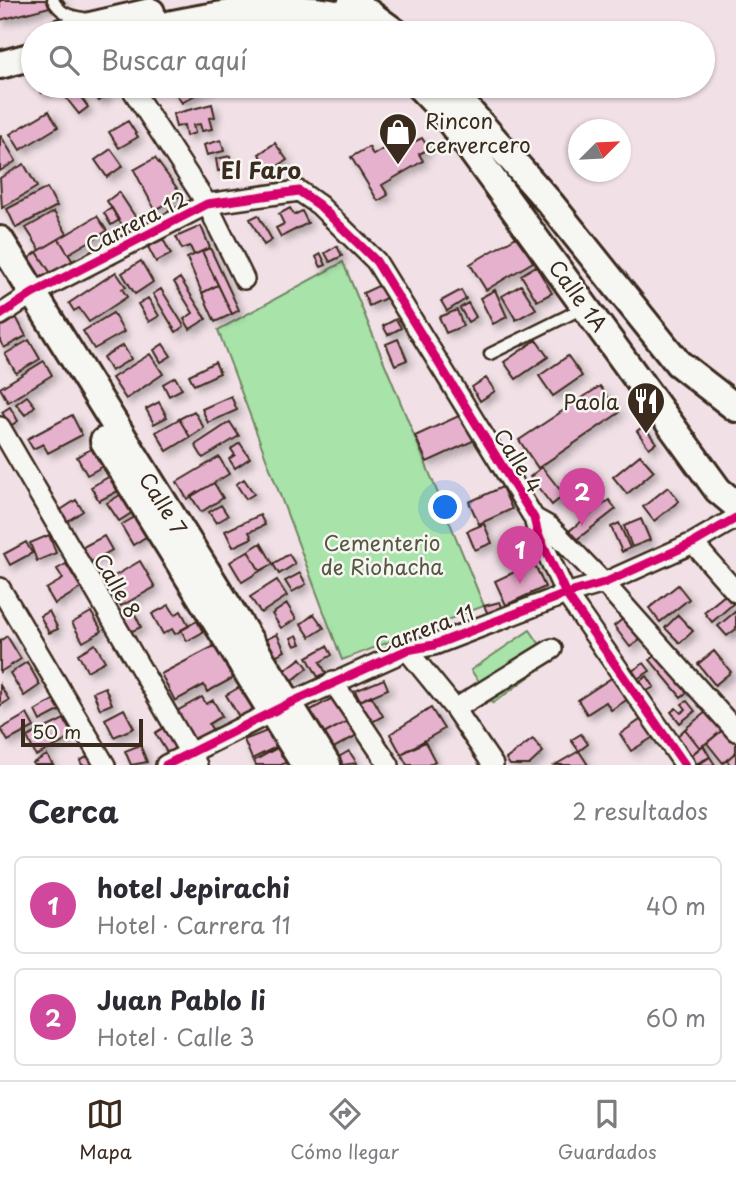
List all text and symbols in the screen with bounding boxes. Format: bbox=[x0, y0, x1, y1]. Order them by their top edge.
search box bbox=[21, 21, 715, 98]
text: Buscar aquí bbox=[101, 40, 247, 79]
icon: search bbox=[45, 41, 83, 79]
place label: Rincon cervercero bbox=[425, 104, 531, 160]
shop icon: Rincon cervercero bbox=[377, 111, 419, 166]
north arrow bbox=[568, 119, 631, 182]
district label: El Faro bbox=[221, 152, 301, 187]
street label: Carrera 12 bbox=[79, 182, 193, 260]
street label: Calle 1A bbox=[542, 252, 616, 338]
restaurant icon: Paola bbox=[625, 380, 667, 435]
place label: Paola bbox=[563, 385, 619, 417]
street label: Calle 4 bbox=[487, 421, 551, 499]
street label: Calle 7 bbox=[132, 465, 196, 541]
pin: 2 bbox=[559, 468, 605, 526]
your location bbox=[428, 490, 462, 524]
park label: Cementerio de Riohacha bbox=[321, 526, 443, 582]
pin: 1 bbox=[497, 526, 543, 584]
street label: Calle 8 bbox=[87, 547, 149, 623]
street label: Carrera 11 bbox=[370, 595, 478, 661]
scale bar bbox=[21, 716, 144, 748]
text: 50 m bbox=[32, 717, 81, 745]
text: Cerca bbox=[28, 788, 119, 833]
text: 2 resultados bbox=[572, 793, 708, 828]
text: hotel Jepirachi bbox=[97, 868, 290, 907]
text: 1 bbox=[48, 888, 59, 923]
text: 40 m bbox=[646, 888, 706, 923]
text: Hotel · Carrera 11 bbox=[97, 907, 291, 942]
text: Juan Pablo Ii bbox=[97, 980, 266, 1019]
text: 2 bbox=[45, 1000, 61, 1035]
text: 60 m bbox=[646, 1000, 706, 1035]
text: Hotel · Calle 3 bbox=[97, 1019, 254, 1054]
tab: Mapa bbox=[79, 1095, 132, 1165]
tab: Cómo llegar bbox=[290, 1095, 399, 1165]
tab: Guardados bbox=[558, 1095, 657, 1165]

